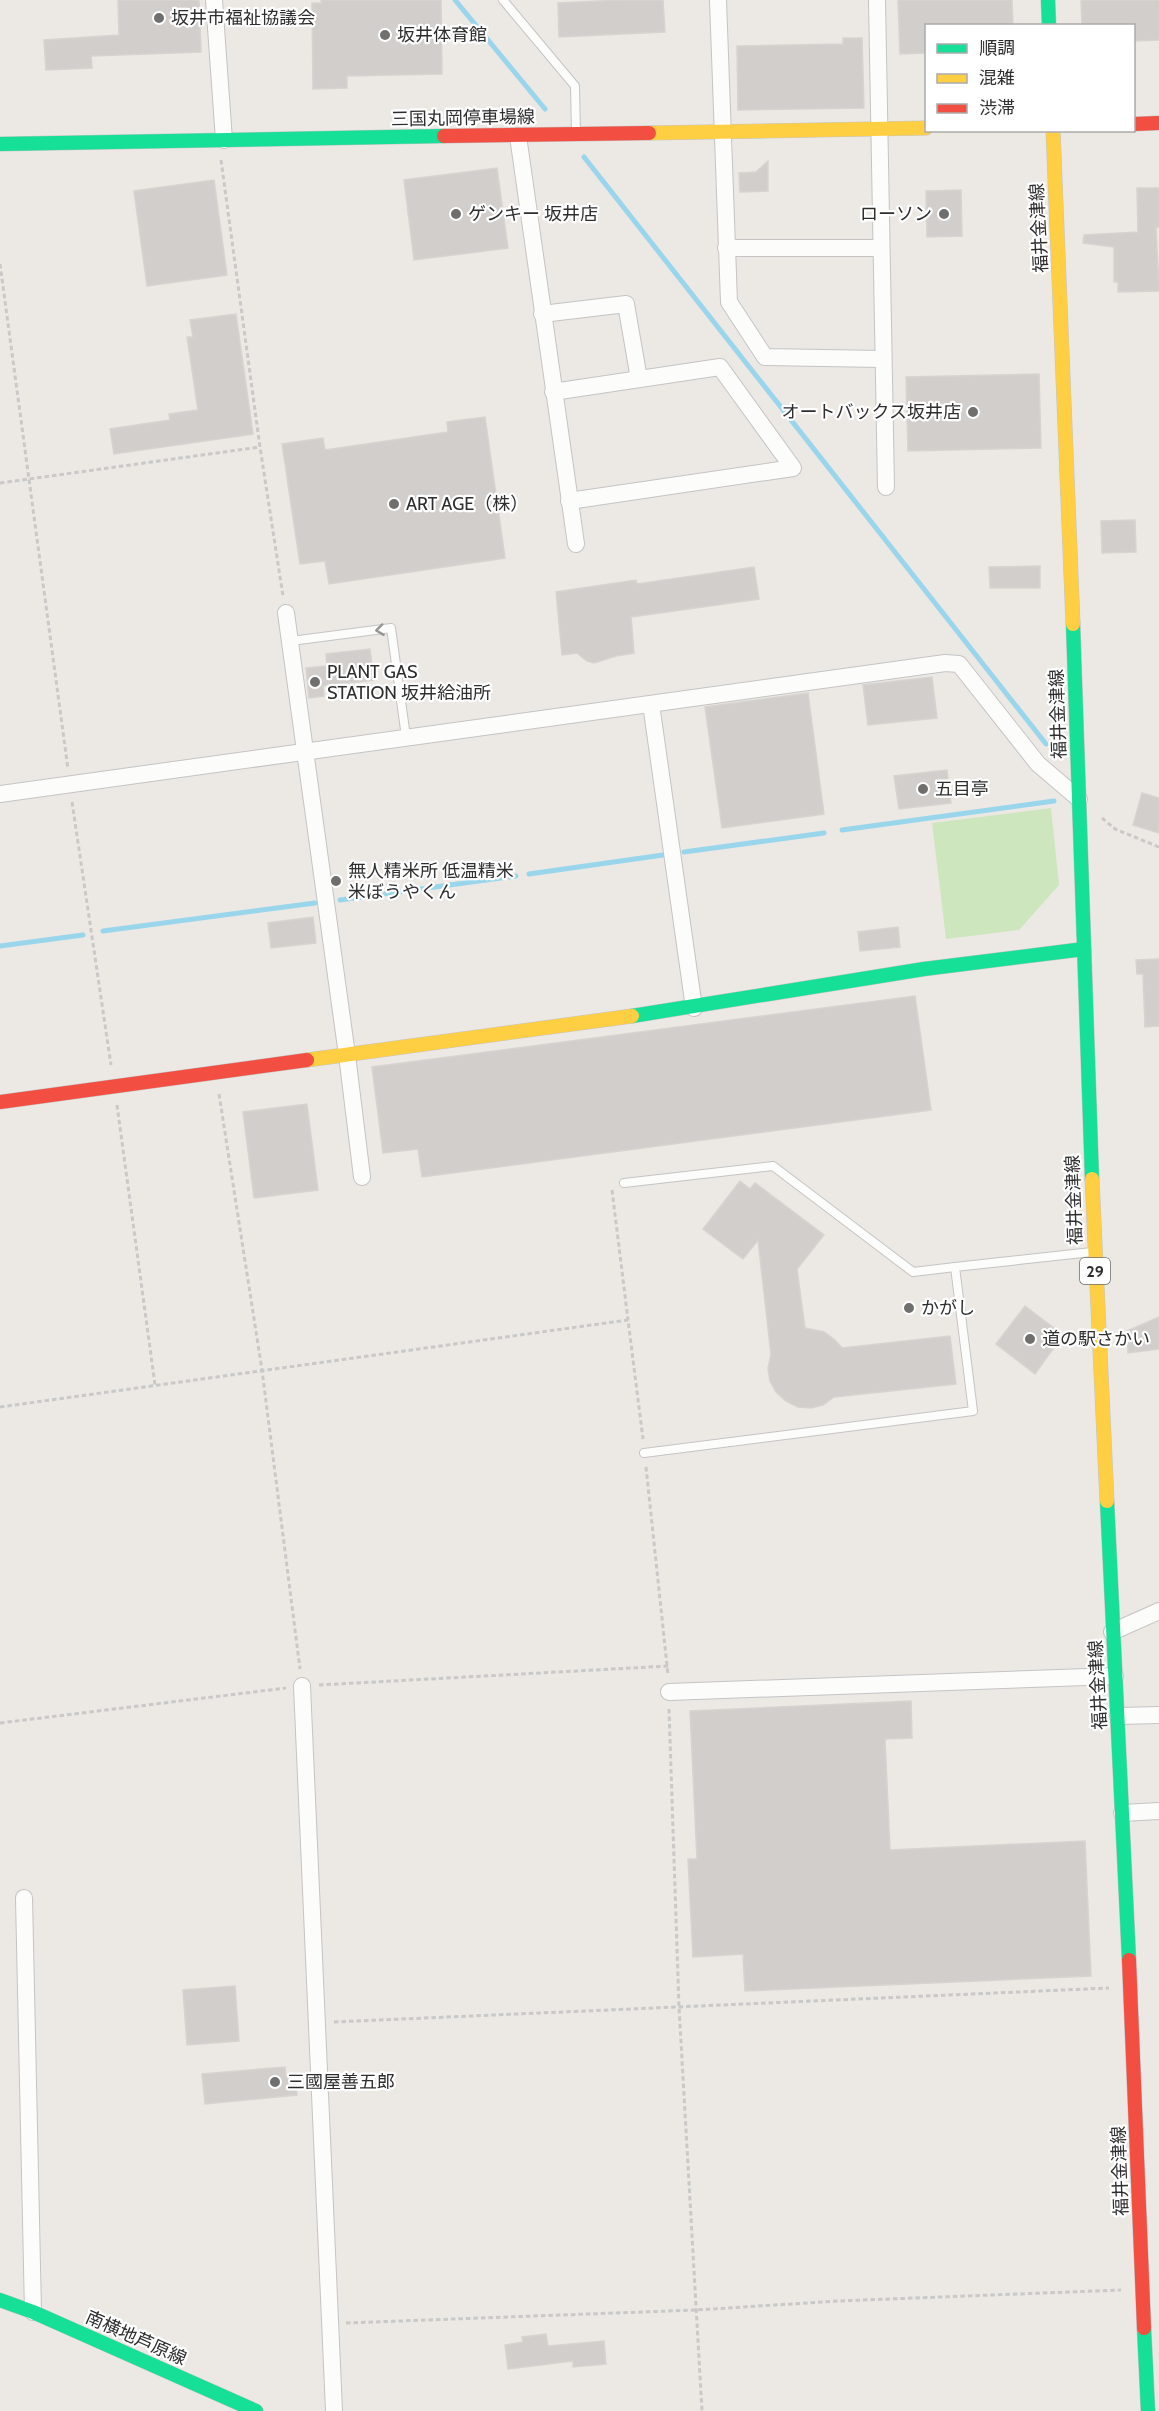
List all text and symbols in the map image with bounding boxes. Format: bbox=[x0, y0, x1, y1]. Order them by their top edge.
place label: 坂井市福祉協議会 bbox=[171, 7, 315, 29]
marker: 坂井市福祉協議会 bbox=[152, 11, 166, 25]
place label: 坂井体育館 bbox=[397, 24, 487, 46]
legend bbox=[925, 24, 1135, 132]
marker: 坂井体育館 bbox=[378, 28, 392, 42]
text: 順調 bbox=[979, 37, 1015, 59]
text: 混雑 bbox=[979, 67, 1015, 89]
text: 渋滞 bbox=[979, 97, 1015, 119]
street label: 三国丸岡停車場線 bbox=[391, 106, 535, 130]
street label: 福井金津線 bbox=[1026, 182, 1052, 274]
place label: ゲンキー 坂井店 bbox=[468, 203, 598, 225]
place label: ローソン bbox=[860, 203, 932, 225]
marker: ゲンキー 坂井店 bbox=[449, 207, 463, 221]
marker: ローソン bbox=[937, 207, 951, 221]
place label: オートバックス坂井店 bbox=[782, 401, 961, 423]
marker: オートバックス坂井店 bbox=[966, 405, 980, 419]
place label: ART AGE（株） bbox=[406, 493, 528, 515]
marker: ART AGE（株） bbox=[387, 497, 401, 511]
one-way arrow bbox=[375, 623, 385, 635]
place label: PLANT GAS STATION 坂井給油所 bbox=[327, 661, 491, 704]
street label: 福井金津線 bbox=[1045, 669, 1071, 759]
marker: PLANT GAS STATION 坂井給油所 bbox=[308, 675, 322, 689]
place label: 五目亭 bbox=[935, 778, 989, 800]
marker: 五目亭 bbox=[916, 782, 930, 796]
place label: 無人精米所 低温精米 米ぼうやくん bbox=[348, 860, 514, 903]
marker: 無人精米所 低温精米 米ぼうやくん bbox=[329, 874, 343, 888]
street label: 福井金津線 bbox=[1061, 1155, 1087, 1245]
road number: 29 bbox=[1080, 1258, 1110, 1284]
place label: かがし bbox=[921, 1297, 975, 1319]
marker: かがし bbox=[902, 1301, 916, 1315]
place label: 道の駅さかい bbox=[1042, 1328, 1150, 1350]
marker: 道の駅さかい bbox=[1023, 1332, 1037, 1346]
street label: 福井金津線 bbox=[1085, 1639, 1111, 1731]
place label: 三國屋善五郎 bbox=[287, 2071, 395, 2093]
marker: 三國屋善五郎 bbox=[268, 2075, 282, 2089]
street label: 福井金津線 bbox=[1107, 2126, 1133, 2216]
street label: 南横地芦原線 bbox=[82, 2306, 190, 2370]

